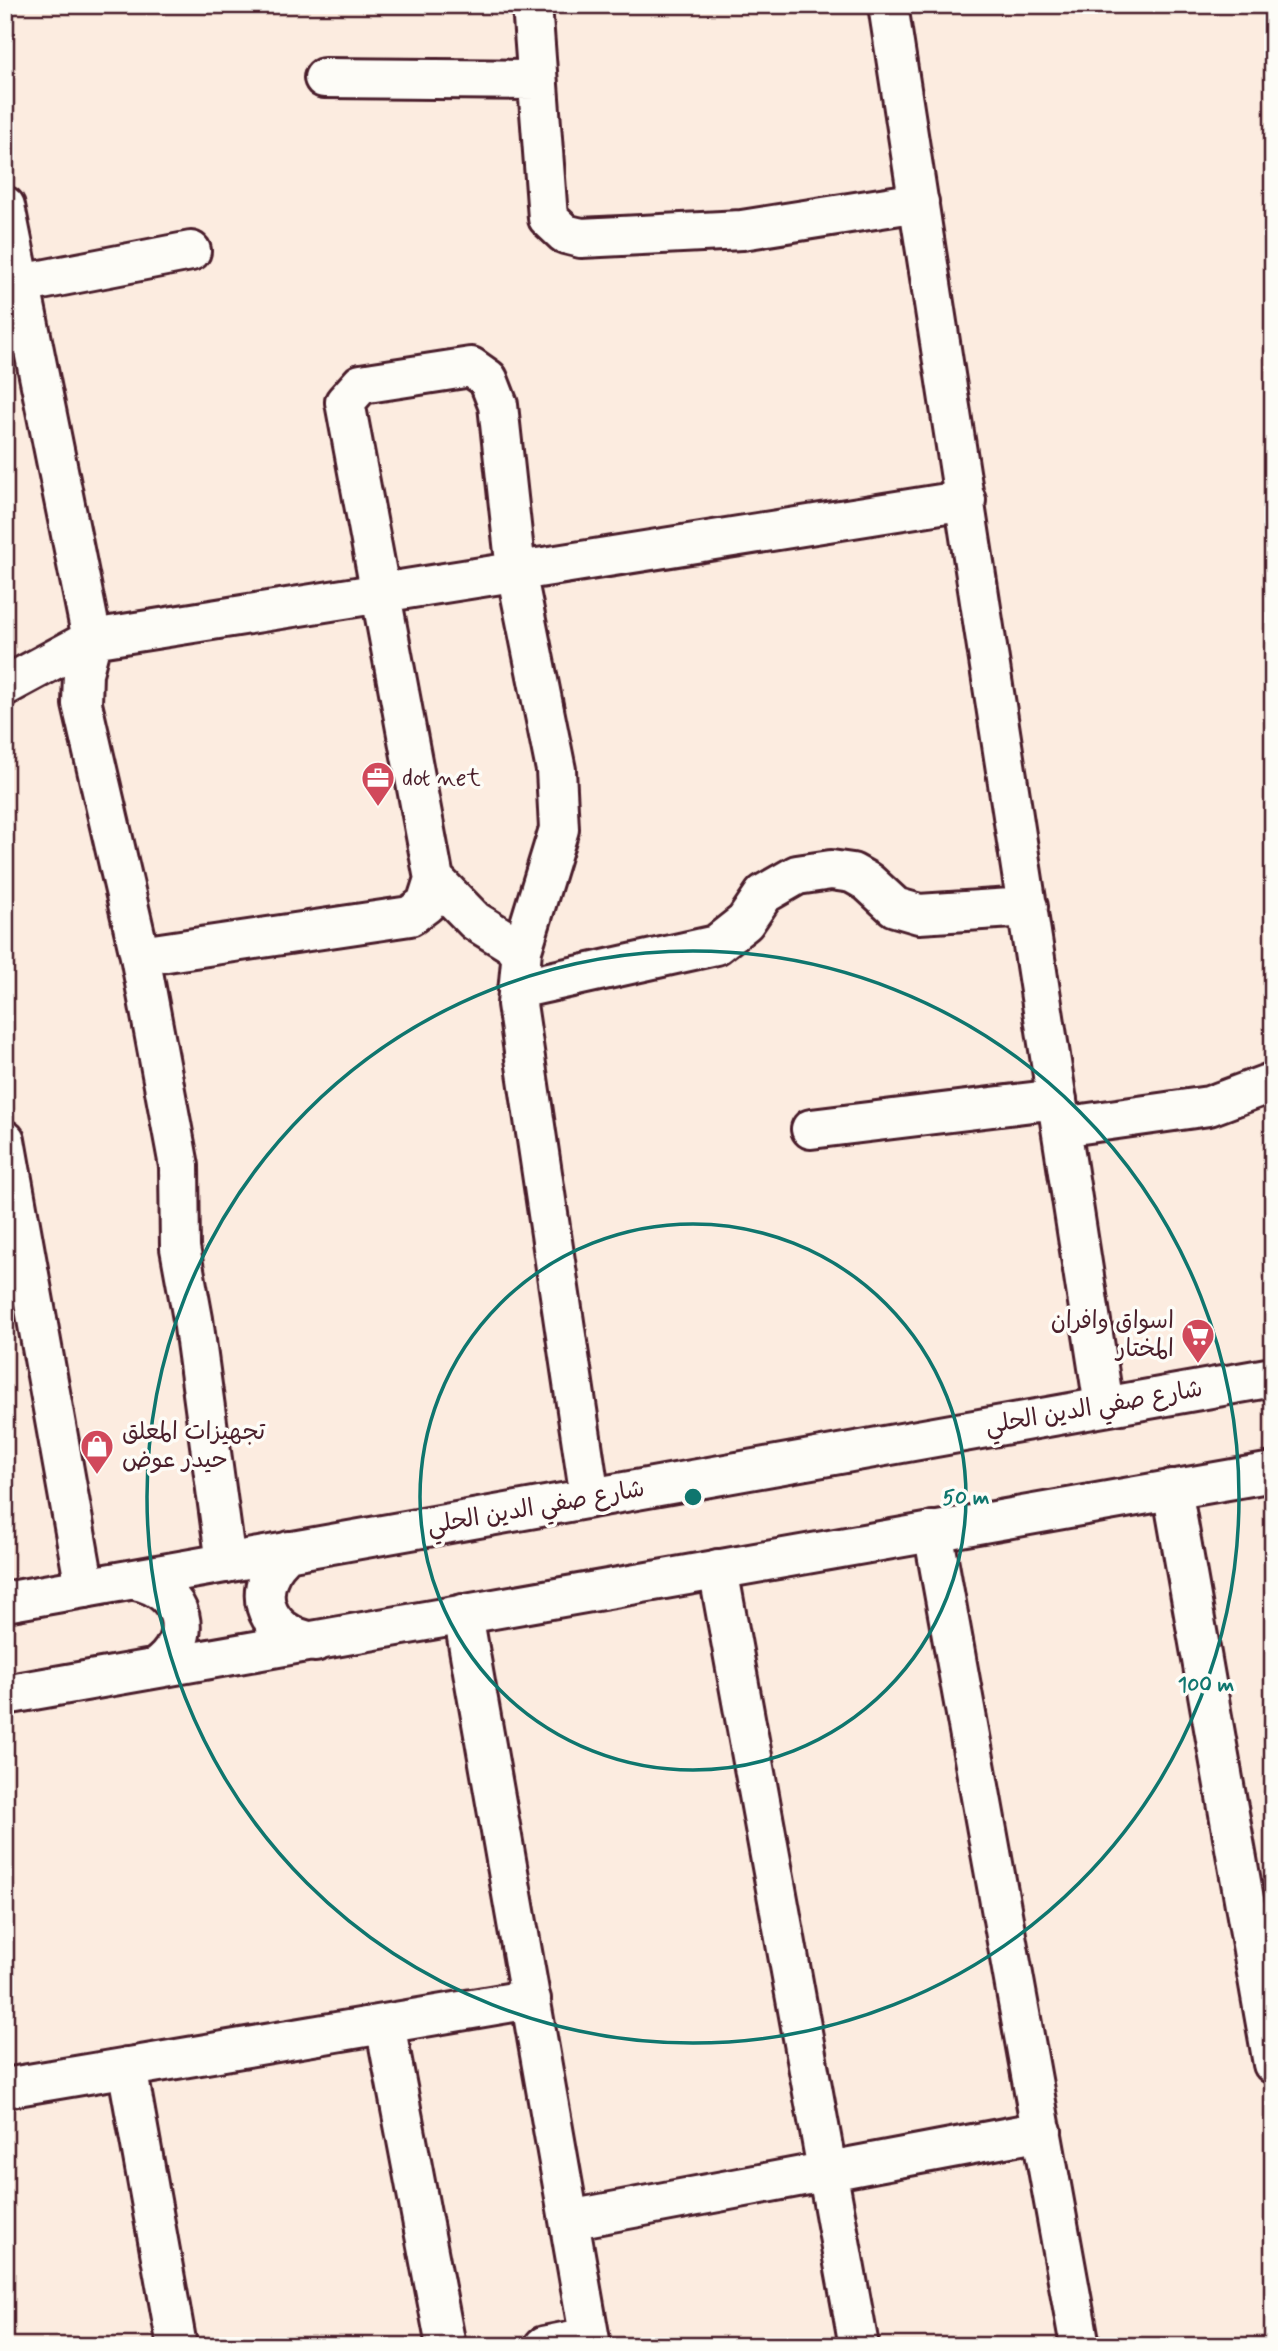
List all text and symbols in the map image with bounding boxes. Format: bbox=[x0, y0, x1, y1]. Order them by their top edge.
office icon: dot net bbox=[359, 759, 397, 808]
place label: dot net bbox=[402, 763, 481, 794]
place label: اسواق وافران المختار bbox=[1051, 1306, 1174, 1365]
supermarket icon: اسواق وافران المختار bbox=[1179, 1316, 1217, 1365]
street label: شارع صفي الدين الحلي bbox=[983, 1374, 1206, 1446]
place label: تجهيزات المعلق حيدر عوض bbox=[122, 1417, 266, 1476]
shop icon: تجهيزات المعلق حيدر عوض bbox=[78, 1427, 116, 1476]
street label: شارع صفي الدين الحلي bbox=[425, 1474, 648, 1546]
text: 50 m bbox=[943, 1484, 990, 1512]
centre of rings bbox=[681, 1485, 705, 1509]
text: 100 m bbox=[1178, 1671, 1234, 1699]

